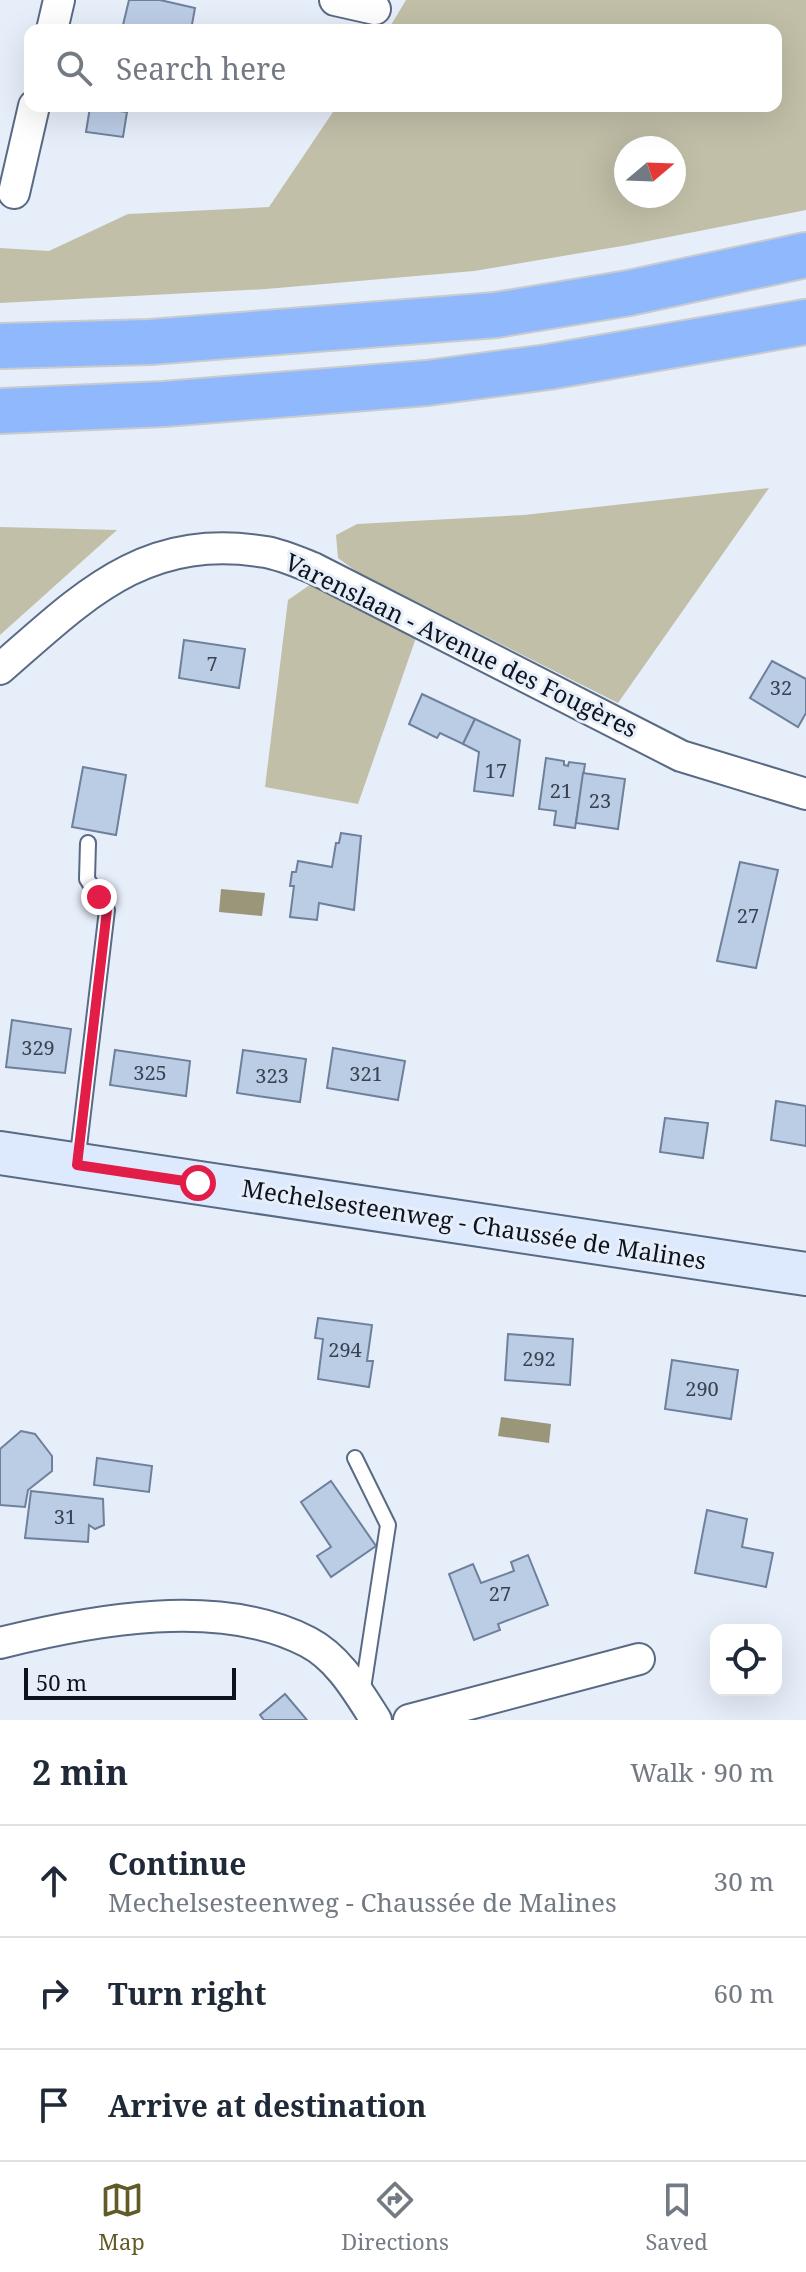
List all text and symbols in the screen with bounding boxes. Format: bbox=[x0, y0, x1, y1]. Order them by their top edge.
search box bbox=[24, 24, 782, 112]
icon: search bbox=[52, 46, 96, 90]
text: Search here bbox=[116, 48, 286, 89]
north arrow bbox=[614, 136, 686, 208]
street label: Varenslaan - Avenue des Fougères bbox=[280, 545, 643, 745]
house number: 7 bbox=[206, 650, 218, 677]
house number: 32 bbox=[770, 674, 792, 701]
house number: 17 bbox=[485, 757, 507, 784]
house number: 21 bbox=[550, 777, 572, 804]
house number: 23 bbox=[589, 787, 611, 814]
route end bbox=[81, 879, 117, 915]
house number: 27 bbox=[737, 902, 759, 929]
house number: 329 bbox=[21, 1034, 55, 1061]
house number: 325 bbox=[133, 1059, 167, 1086]
house number: 321 bbox=[349, 1060, 383, 1087]
house number: 323 bbox=[255, 1062, 289, 1089]
route start bbox=[180, 1165, 216, 1201]
street label: Mechelsesteenweg - Chaussée de Malines bbox=[240, 1170, 709, 1277]
house number: 294 bbox=[328, 1336, 362, 1363]
house number: 292 bbox=[522, 1345, 556, 1372]
house number: 290 bbox=[685, 1375, 719, 1402]
house number: 31 bbox=[54, 1503, 76, 1530]
house number: 27 bbox=[489, 1580, 511, 1607]
map controls bbox=[710, 1624, 782, 1696]
button: locate bbox=[710, 1624, 782, 1696]
scale bar bbox=[24, 1664, 236, 1700]
text: 50 m bbox=[36, 1667, 87, 1697]
text: 2 min bbox=[32, 1749, 128, 1795]
text: Walk · 90 m bbox=[630, 1754, 774, 1790]
text: Continue bbox=[108, 1843, 246, 1884]
icon: ahead bbox=[32, 1859, 76, 1903]
text: 30 m bbox=[714, 1863, 774, 1899]
text: Mechelsesteenweg - Chaussée de Malines bbox=[108, 1884, 617, 1920]
icon: right bbox=[32, 1971, 76, 2015]
text: Turn right bbox=[108, 1973, 266, 2014]
text: 60 m bbox=[714, 1975, 774, 2011]
icon: arrive bbox=[32, 2083, 76, 2127]
text: Arrive at destination bbox=[108, 2085, 427, 2126]
tab: Map bbox=[98, 2178, 145, 2256]
tab: Directions bbox=[341, 2178, 449, 2256]
tab: Saved bbox=[645, 2178, 708, 2256]

